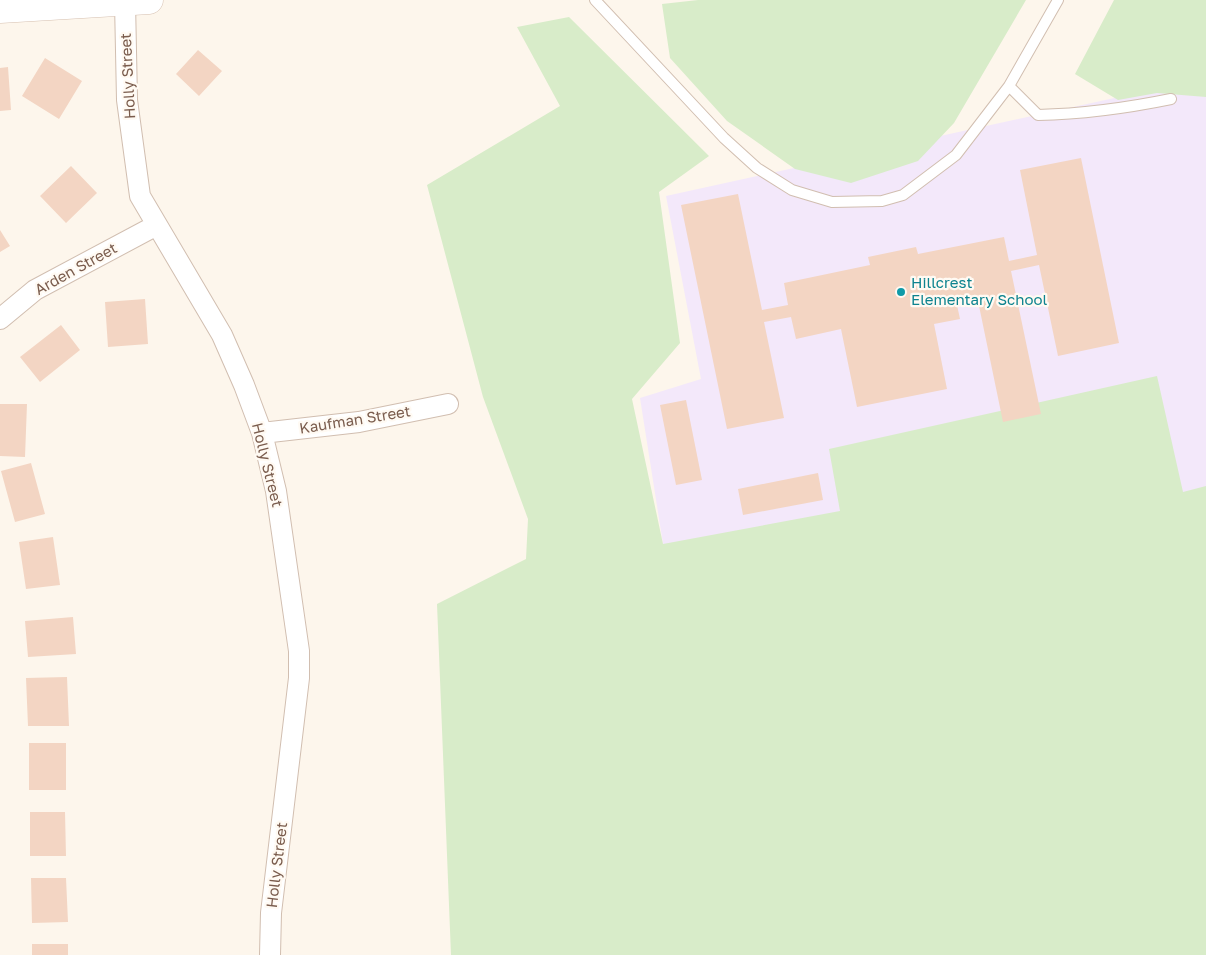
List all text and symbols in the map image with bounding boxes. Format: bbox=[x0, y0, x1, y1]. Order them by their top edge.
street label: Holly Street bbox=[116, 33, 138, 120]
street label: Arden Street bbox=[31, 238, 120, 298]
place label: Hillcrest Elementary School bbox=[911, 273, 1047, 308]
marker: Hillcrest Elementary School bbox=[895, 286, 907, 298]
street label: Kaufman Street bbox=[298, 401, 412, 437]
street label: Holly Street bbox=[249, 421, 287, 509]
street label: Holly Street bbox=[262, 821, 290, 909]

